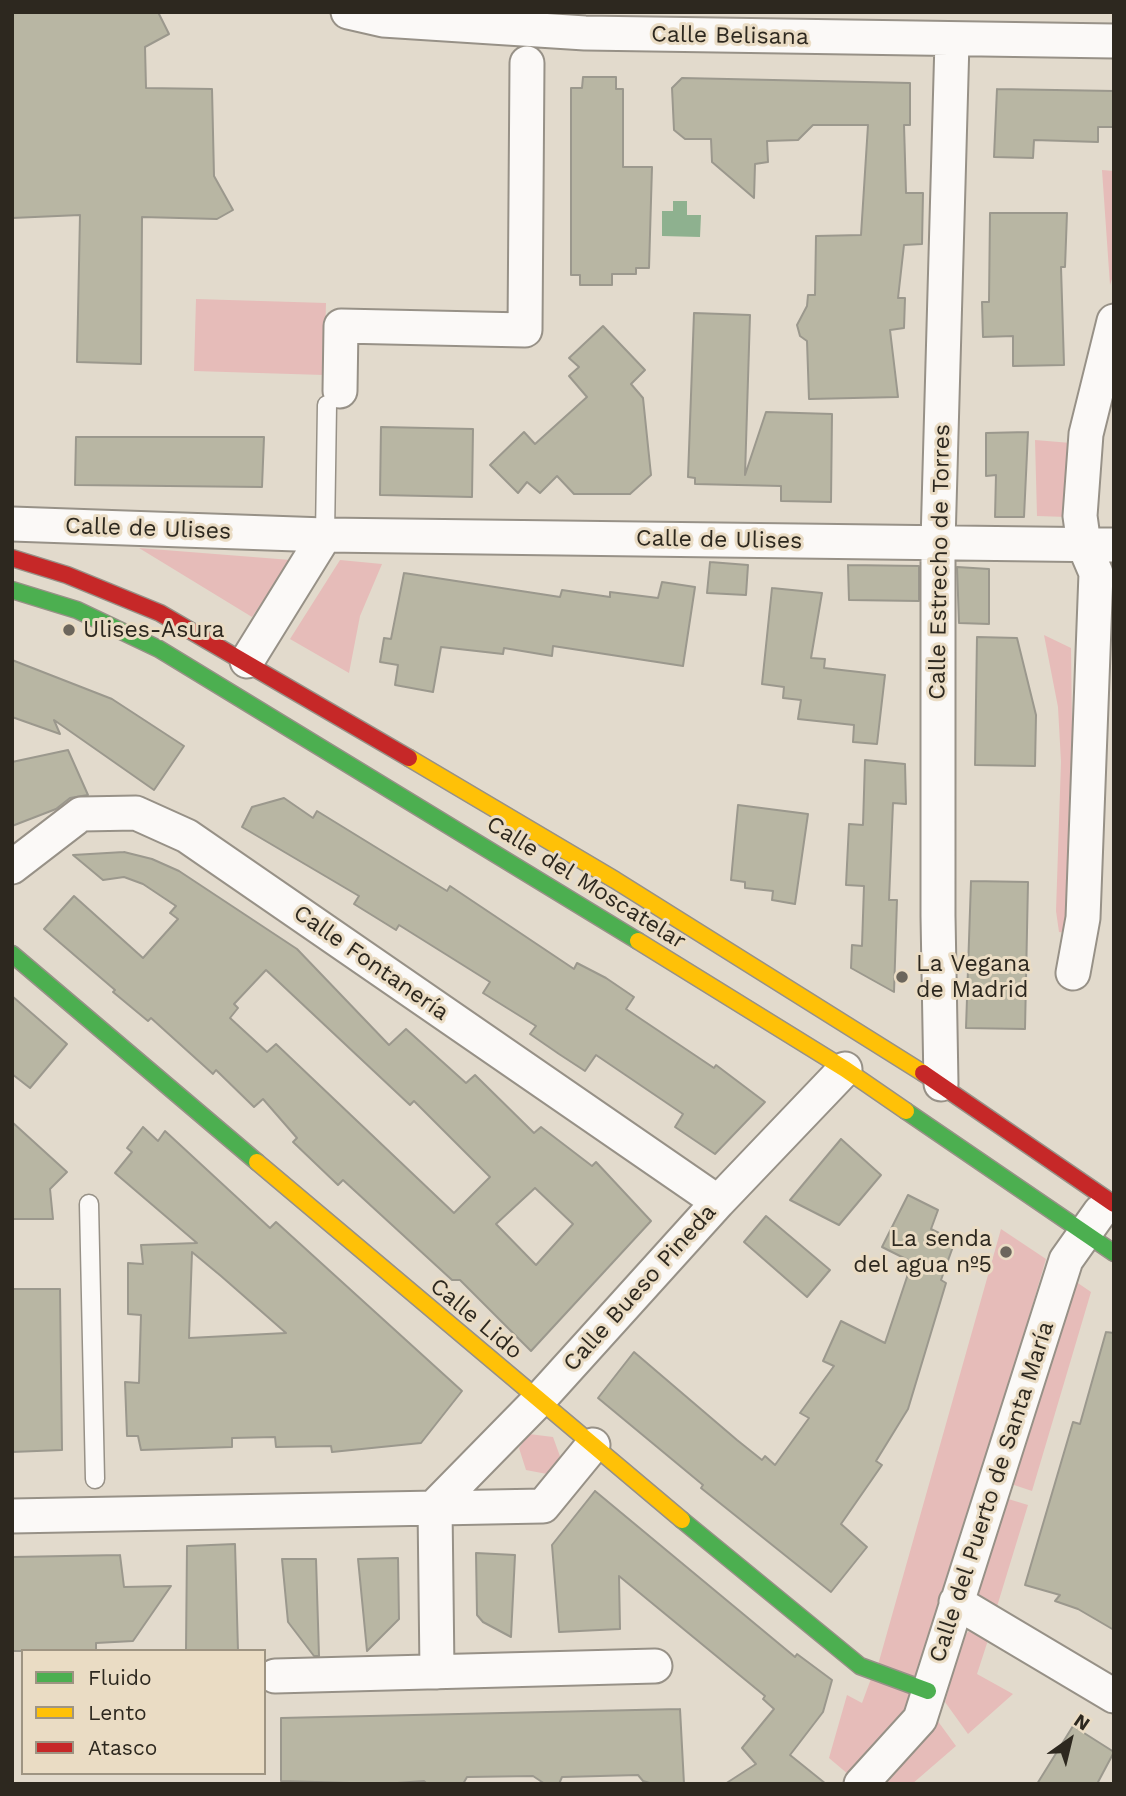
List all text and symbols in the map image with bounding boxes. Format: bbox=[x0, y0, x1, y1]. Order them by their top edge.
street label: Calle Belisana bbox=[651, 21, 809, 51]
street label: Calle Estrecho de Torres bbox=[924, 424, 956, 700]
street label: Calle de Ulises bbox=[64, 512, 232, 546]
street label: Calle de Ulises bbox=[636, 525, 802, 555]
place label: Ulises-Asura bbox=[83, 616, 225, 644]
marker: Ulises-Asura bbox=[61, 622, 77, 638]
street label: Calle del Moscatelar bbox=[481, 810, 691, 956]
street label: Calle Fontanería bbox=[288, 899, 454, 1027]
place label: La Vegana de Madrid bbox=[916, 950, 1030, 1004]
marker: La Vegana de Madrid bbox=[894, 969, 910, 985]
street label: Calle Bueso Pineda bbox=[558, 1199, 722, 1377]
place label: La senda del agua nº5 bbox=[853, 1225, 992, 1279]
marker: La senda del agua nº5 bbox=[998, 1244, 1014, 1260]
street label: Calle Lido bbox=[424, 1272, 528, 1366]
street label: Calle del Puerto de Santa María bbox=[924, 1318, 1060, 1666]
legend bbox=[21, 1649, 266, 1775]
text: Fluido bbox=[88, 1665, 152, 1690]
text: Lento bbox=[88, 1700, 147, 1725]
north arrow bbox=[1035, 1705, 1105, 1775]
text: N bbox=[1070, 1709, 1094, 1736]
text: Atasco bbox=[88, 1735, 157, 1760]

